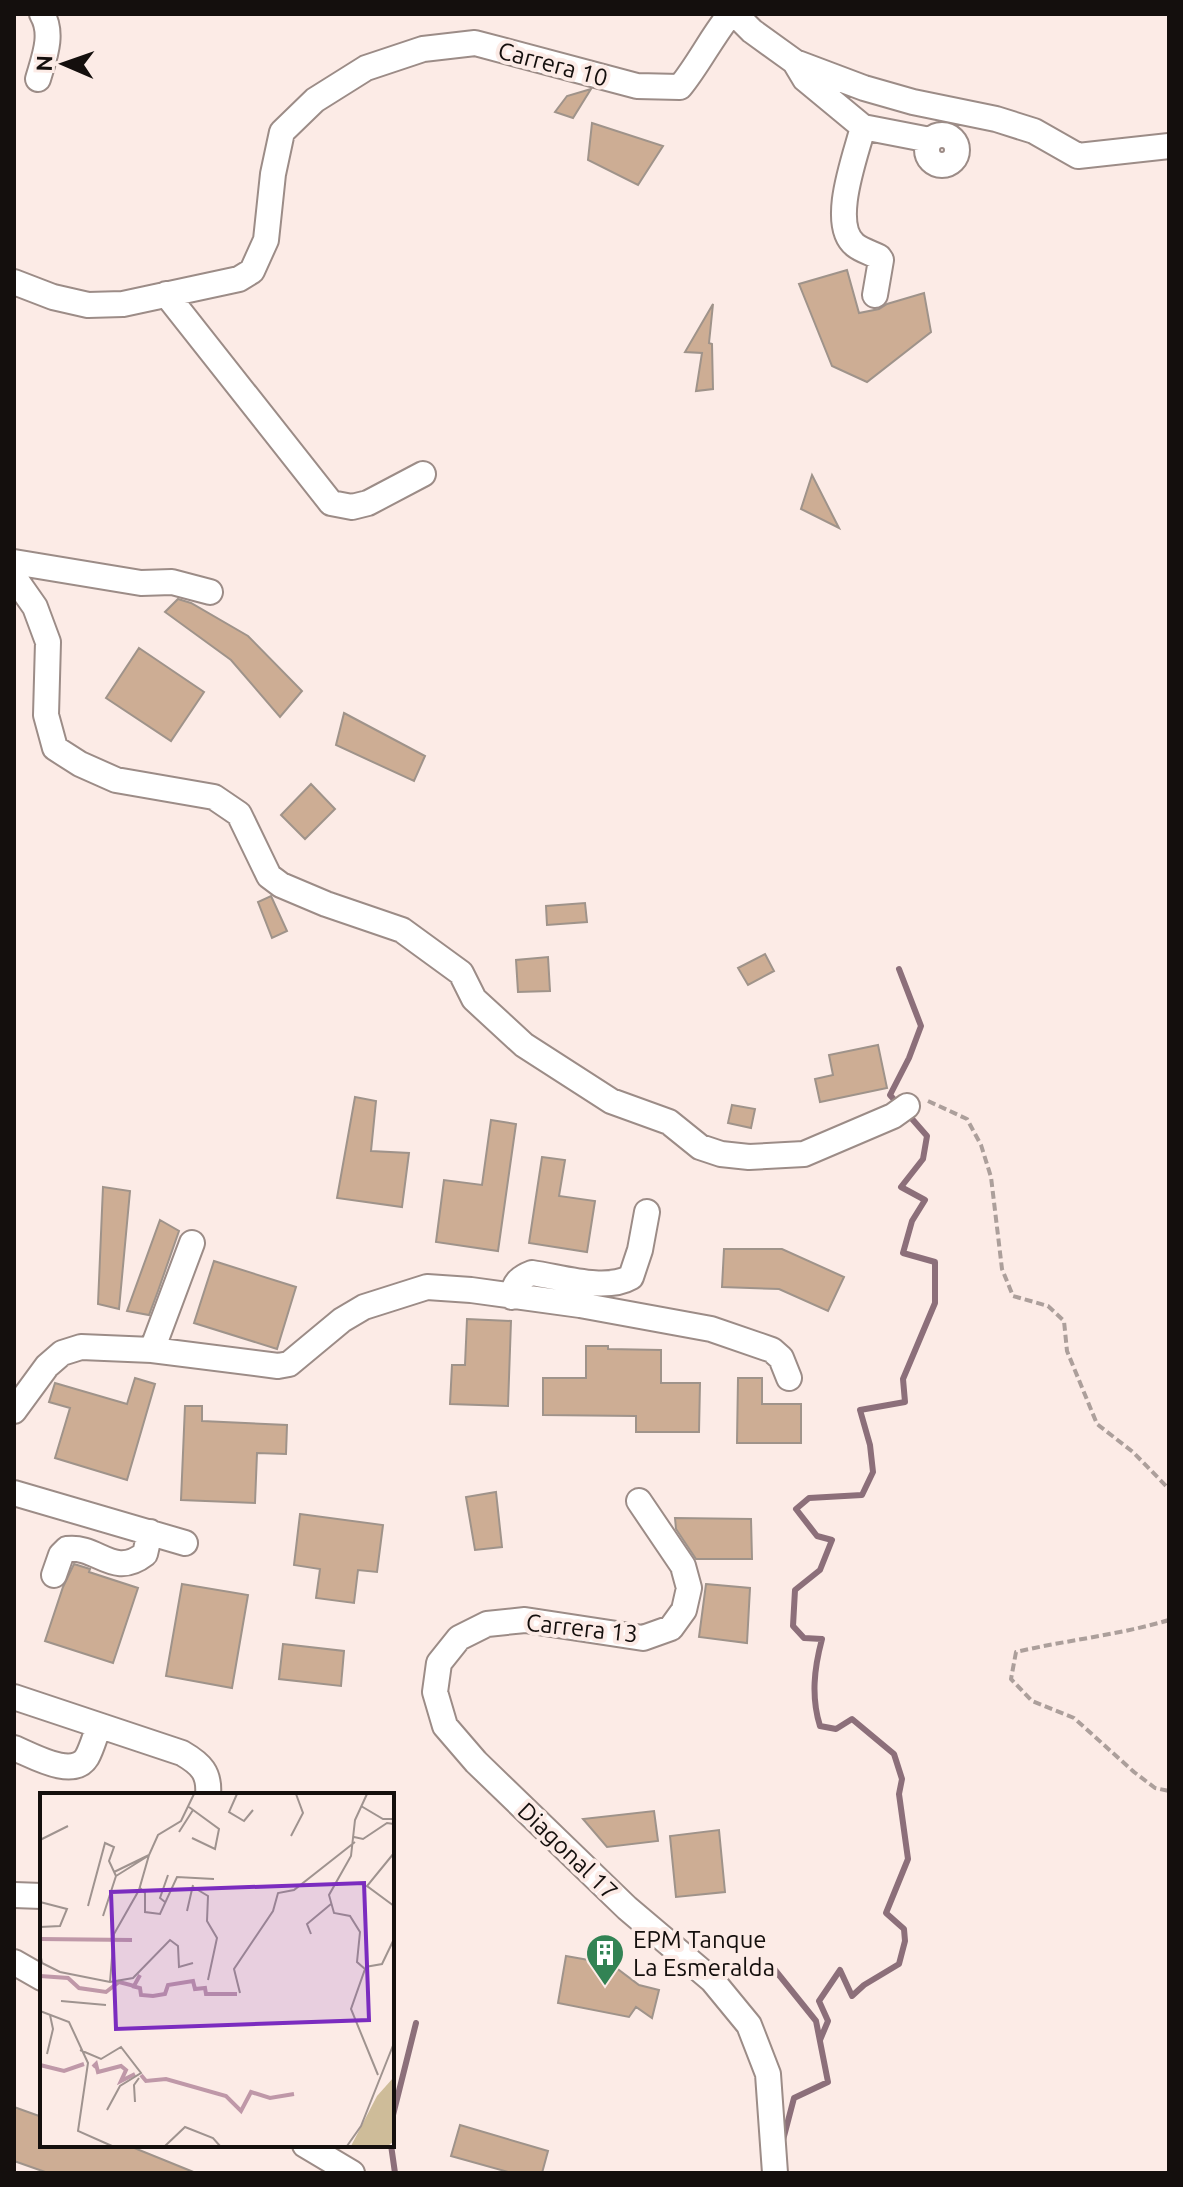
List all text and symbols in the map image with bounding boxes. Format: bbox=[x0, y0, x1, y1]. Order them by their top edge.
north arrow bbox=[24, 24, 104, 104]
street label: Carrera 10 bbox=[495, 36, 611, 92]
text: N bbox=[31, 55, 56, 72]
street label: Carrera 13 bbox=[525, 1609, 639, 1647]
inset map bbox=[40, 1793, 394, 2147]
street label: Diagonal 17 bbox=[513, 1797, 623, 1905]
place label: EPM Tanque La Esmeralda bbox=[633, 1926, 775, 1981]
building icon: EPM Tanque La Esmeralda bbox=[584, 1932, 626, 1987]

